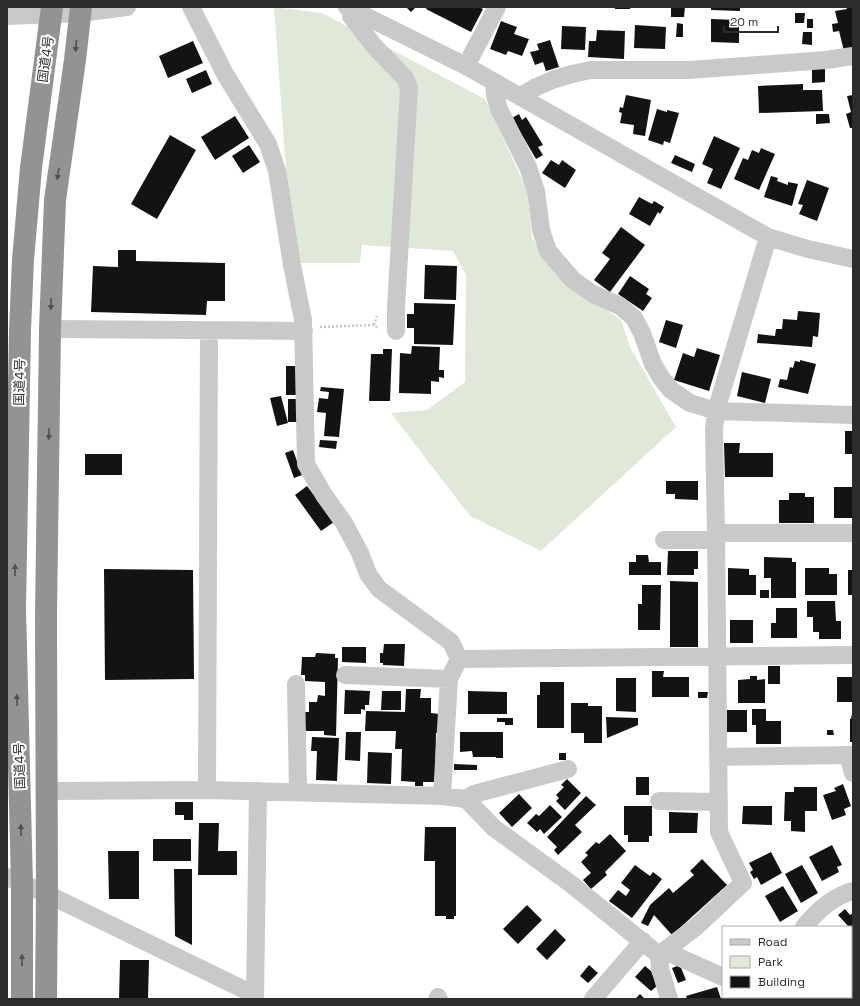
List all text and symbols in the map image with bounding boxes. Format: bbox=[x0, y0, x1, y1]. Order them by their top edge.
scale bar bbox=[724, 8, 778, 34]
text: 20 m bbox=[730, 14, 758, 30]
street label: 国道4号 bbox=[34, 35, 57, 84]
one-way arrow bbox=[73, 40, 80, 52]
one-way arrow bbox=[55, 168, 61, 181]
one-way arrow bbox=[48, 298, 54, 311]
street label: 国道4号 bbox=[11, 358, 28, 406]
one-way arrow bbox=[45, 428, 52, 440]
one-way arrow bbox=[12, 563, 18, 576]
one-way arrow bbox=[14, 693, 20, 706]
street label: 国道4号 bbox=[10, 742, 29, 790]
one-way arrow bbox=[18, 823, 24, 836]
legend bbox=[722, 926, 852, 998]
text: Road bbox=[758, 934, 787, 950]
one-way arrow bbox=[19, 953, 25, 966]
text: Park bbox=[758, 954, 783, 970]
text: Building bbox=[758, 974, 805, 990]

